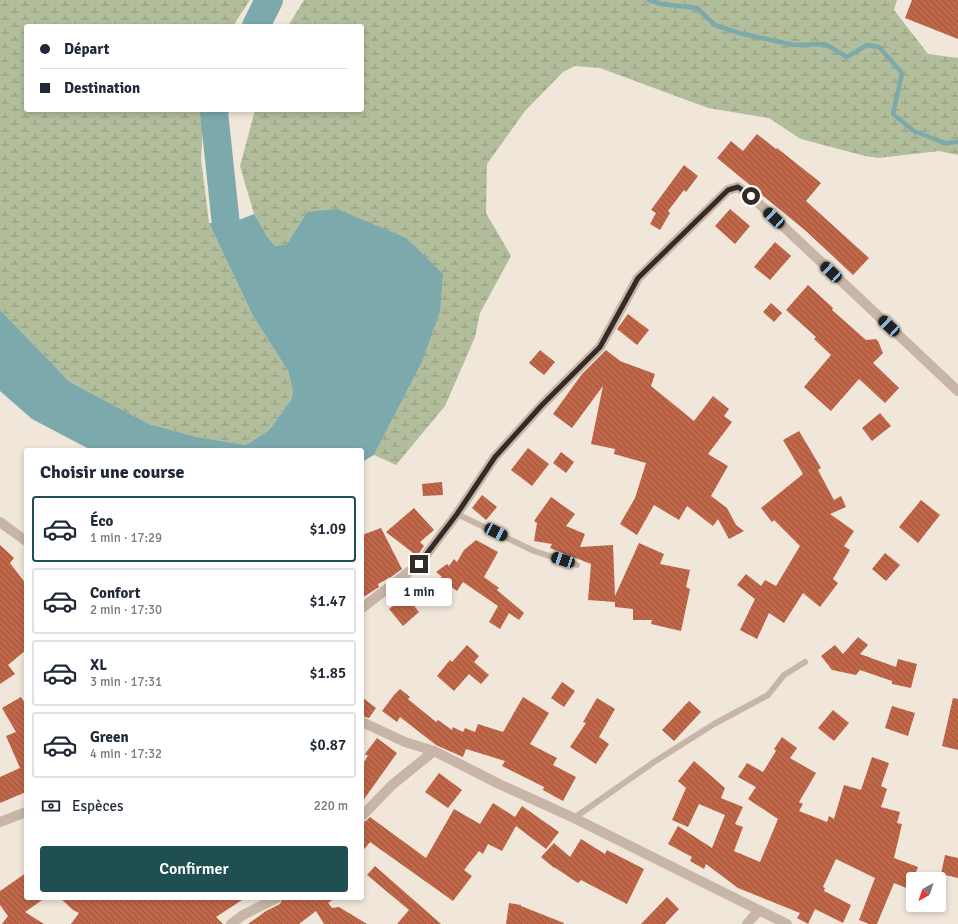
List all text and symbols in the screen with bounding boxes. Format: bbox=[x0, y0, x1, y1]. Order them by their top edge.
text: Départ bbox=[64, 40, 109, 58]
text: Destination bbox=[64, 79, 140, 97]
route start bbox=[742, 187, 760, 205]
car bbox=[761, 205, 787, 231]
car bbox=[818, 259, 844, 285]
car bbox=[876, 313, 902, 339]
text: Choisir une course bbox=[40, 461, 184, 483]
icon: car bbox=[42, 511, 78, 547]
text: Éco bbox=[90, 512, 113, 530]
text: $1.09 bbox=[309, 520, 346, 538]
car bbox=[483, 521, 509, 543]
text: 1 min · 17:29 bbox=[90, 530, 162, 546]
car bbox=[550, 551, 576, 569]
route end bbox=[410, 555, 428, 573]
callout: 1 min bbox=[386, 578, 452, 606]
icon: car bbox=[42, 583, 78, 619]
text: Confort bbox=[90, 584, 140, 602]
text: 1 min bbox=[403, 584, 435, 600]
text: $1.47 bbox=[309, 592, 346, 610]
text: 2 min · 17:30 bbox=[90, 602, 162, 618]
icon: car bbox=[42, 655, 78, 691]
text: XL bbox=[90, 656, 107, 674]
text: $1.85 bbox=[309, 664, 346, 682]
text: 3 min · 17:31 bbox=[90, 674, 162, 690]
icon: car bbox=[42, 727, 78, 763]
text: Green bbox=[90, 728, 129, 746]
text: $0.87 bbox=[309, 736, 346, 754]
text: 4 min · 17:32 bbox=[90, 746, 162, 762]
icon: cash bbox=[40, 795, 62, 817]
text: Espèces bbox=[72, 797, 124, 815]
text: 220 m bbox=[314, 798, 348, 814]
button: Confirmer bbox=[40, 846, 348, 892]
north arrow bbox=[906, 872, 946, 912]
map controls bbox=[906, 872, 946, 912]

